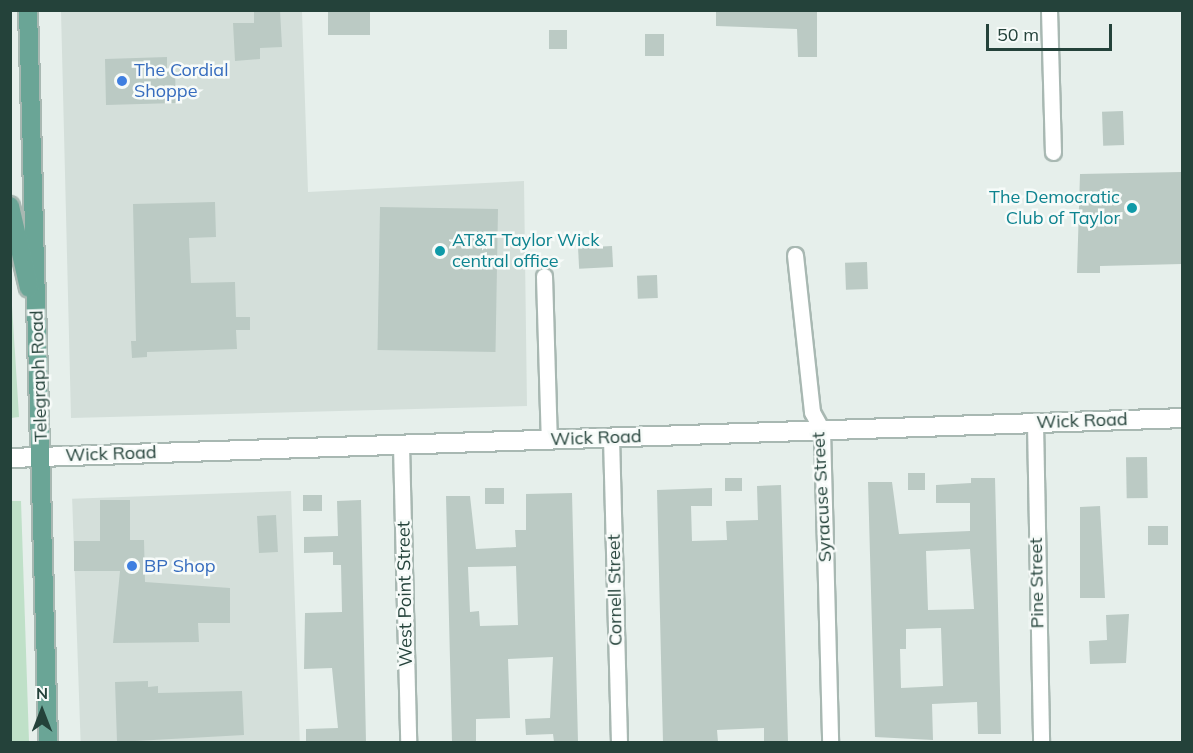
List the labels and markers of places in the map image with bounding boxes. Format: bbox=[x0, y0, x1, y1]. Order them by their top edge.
place label: The Cordial Shoppe bbox=[134, 60, 228, 103]
marker: The Cordial Shoppe bbox=[115, 74, 129, 88]
place label: The Democratic Club of Taylor bbox=[989, 187, 1120, 230]
marker: The Democratic Club of Taylor bbox=[1125, 201, 1139, 215]
place label: AT&T Taylor Wick central office bbox=[452, 230, 599, 272]
marker: AT&T Taylor Wick central office bbox=[433, 244, 447, 258]
place label: BP Shop bbox=[144, 555, 215, 577]
marker: BP Shop bbox=[125, 559, 139, 573]

